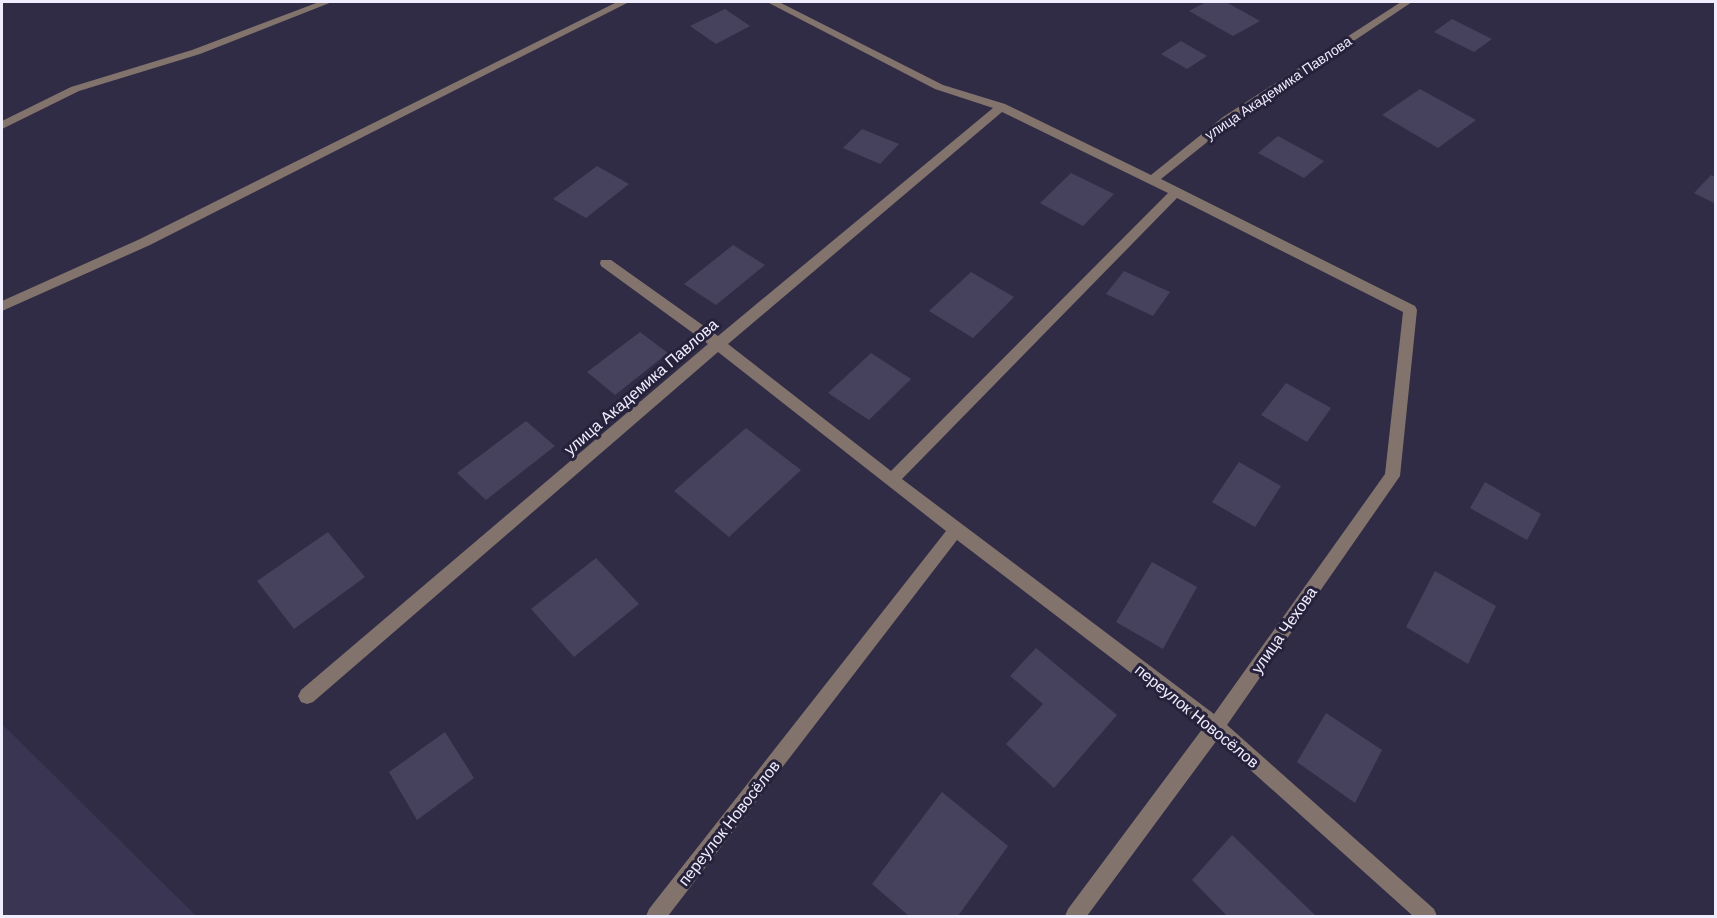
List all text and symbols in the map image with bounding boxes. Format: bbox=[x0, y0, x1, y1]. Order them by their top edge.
street label: улица Академика Павлова bbox=[1201, 32, 1355, 144]
street label: улица Академика Павлова bbox=[559, 314, 723, 460]
street label: улица Чехова bbox=[1246, 582, 1322, 678]
street label: переулок Новосёлов bbox=[1131, 659, 1263, 773]
street label: переулок Новосёлов bbox=[673, 756, 785, 890]

